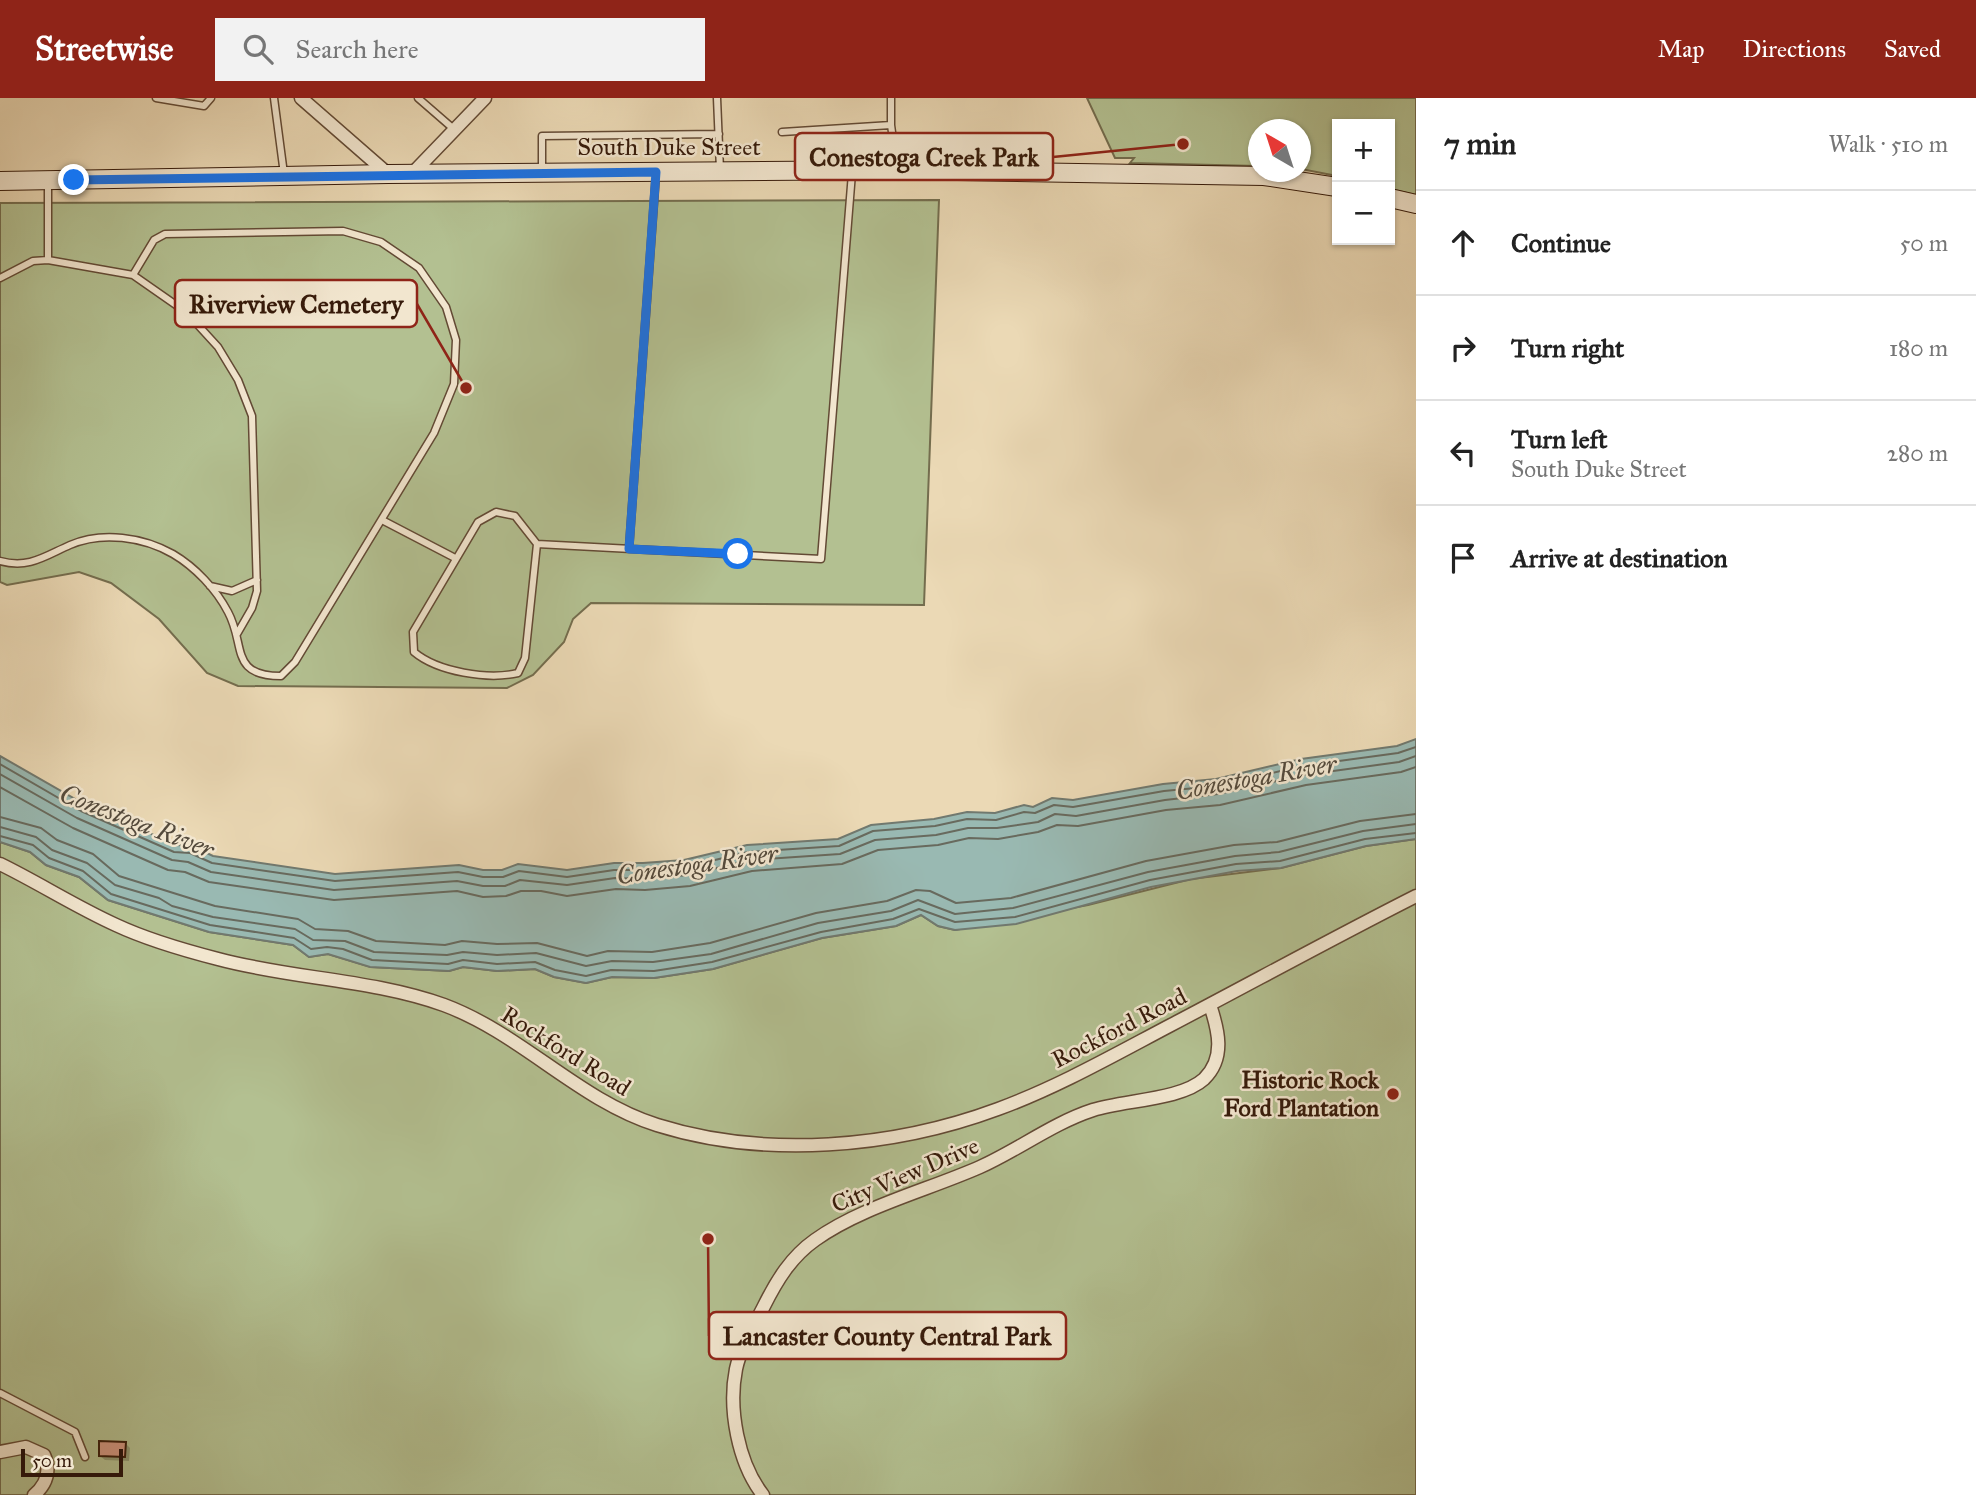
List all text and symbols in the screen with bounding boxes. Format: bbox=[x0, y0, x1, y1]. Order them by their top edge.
search box bbox=[215, 18, 705, 81]
text: Streetwise bbox=[35, 29, 173, 69]
icon: search bbox=[239, 30, 277, 68]
text: Search here bbox=[295, 33, 418, 65]
text: Map bbox=[1658, 34, 1705, 64]
text: Directions bbox=[1743, 34, 1846, 64]
text: Saved bbox=[1884, 34, 1941, 64]
north arrow bbox=[1248, 119, 1311, 182]
map controls bbox=[1332, 119, 1395, 245]
button: + bbox=[1332, 119, 1395, 182]
text: 7 min bbox=[1444, 126, 1516, 162]
text: Walk · 510 m bbox=[1828, 130, 1948, 158]
street label: South Duke Street bbox=[577, 132, 761, 162]
callout: Conestoga Creek Park bbox=[795, 133, 1053, 180]
text: Conestoga Creek Park bbox=[809, 141, 1040, 174]
route end bbox=[58, 164, 89, 195]
button: − bbox=[1332, 182, 1395, 245]
icon: ahead bbox=[1444, 224, 1482, 262]
text: Continue bbox=[1511, 227, 1611, 259]
text: 50 m bbox=[1900, 229, 1948, 257]
callout: Riverview Cemetery bbox=[175, 280, 417, 327]
text: Riverview Cemetery bbox=[189, 288, 405, 320]
icon: right bbox=[1444, 329, 1482, 367]
text: Turn right bbox=[1511, 332, 1624, 364]
text: 180 m bbox=[1889, 334, 1948, 362]
text: Turn left bbox=[1511, 423, 1607, 455]
icon: left bbox=[1444, 434, 1482, 472]
text: 280 m bbox=[1887, 439, 1948, 467]
text: South Duke Street bbox=[1511, 455, 1687, 483]
route start bbox=[722, 538, 753, 569]
icon: arrive bbox=[1444, 539, 1482, 577]
text: Arrive at destination bbox=[1511, 542, 1728, 574]
water label: Conestoga River bbox=[1173, 747, 1340, 807]
water label: Conestoga River bbox=[55, 777, 220, 865]
water label: Conestoga River bbox=[614, 837, 781, 891]
street label: Rockford Road bbox=[1046, 981, 1192, 1075]
street label: Rockford Road bbox=[495, 999, 637, 1103]
place label: Historic Rock Ford Plantation bbox=[1223, 1065, 1380, 1123]
marker: Historic Rock Ford Plantation bbox=[1385, 1086, 1401, 1102]
street label: City View Drive bbox=[827, 1130, 983, 1220]
callout: Lancaster County Central Park bbox=[709, 1312, 1066, 1359]
text: Lancaster County Central Park bbox=[723, 1320, 1052, 1352]
scale bar bbox=[21, 1446, 122, 1478]
text: 50 m bbox=[32, 1449, 72, 1472]

